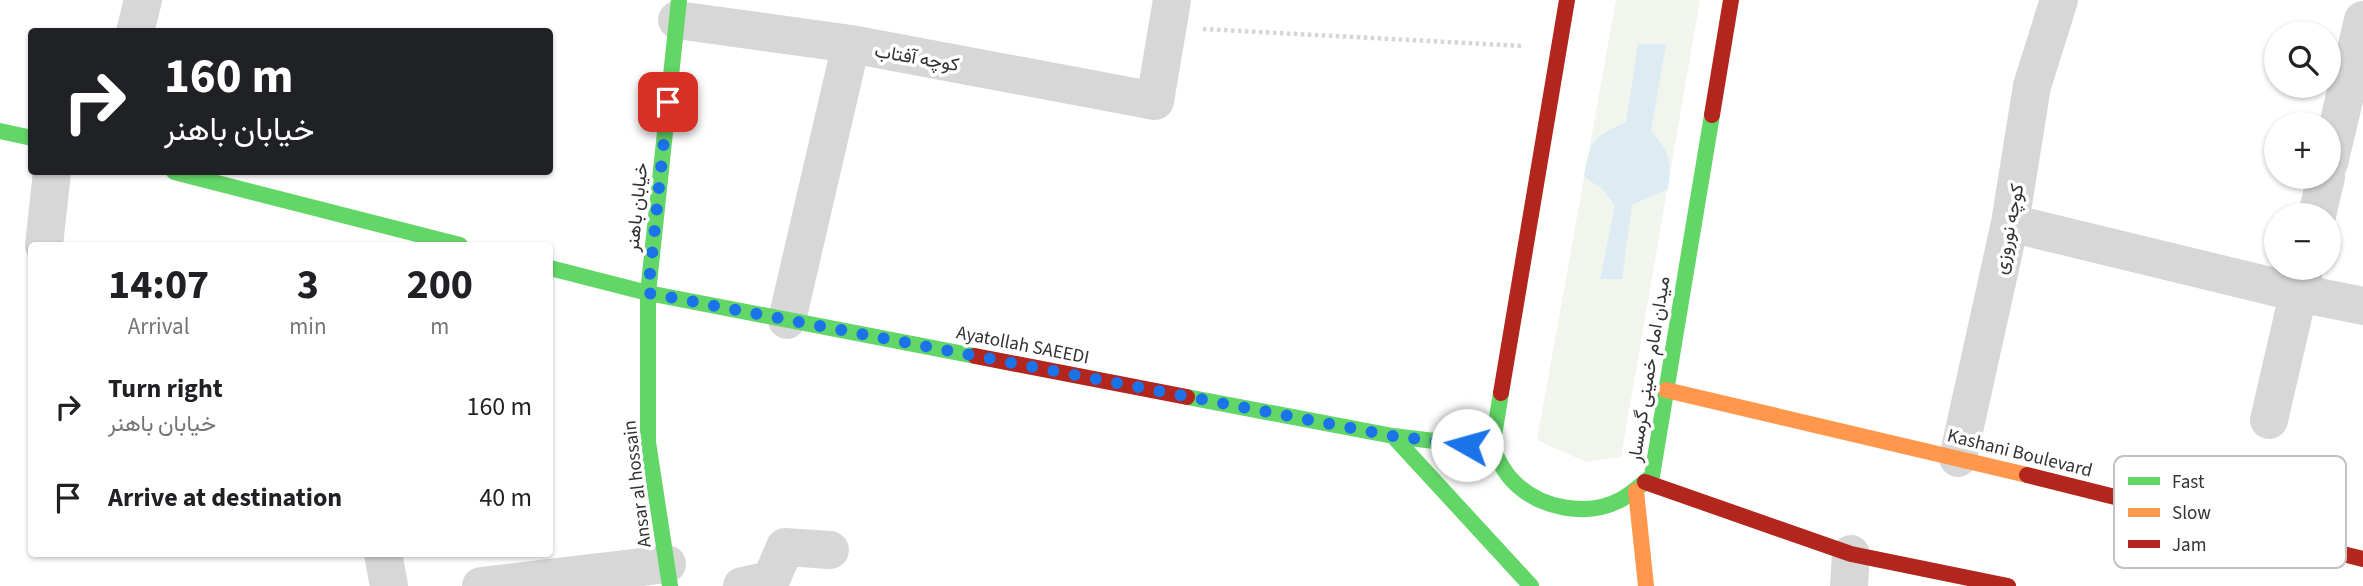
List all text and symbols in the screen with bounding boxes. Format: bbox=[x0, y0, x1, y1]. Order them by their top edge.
map controls bbox=[2264, 21, 2341, 280]
button: search bbox=[2264, 21, 2341, 98]
street label: کوچه آفتاب bbox=[872, 38, 961, 79]
text: 160 m bbox=[164, 42, 293, 112]
icon: right bbox=[49, 56, 140, 147]
pin bbox=[638, 72, 698, 132]
icon: arrive bbox=[649, 83, 687, 121]
text: خیابان باهنر bbox=[164, 107, 314, 153]
button: + bbox=[2264, 112, 2341, 189]
street label: خیابان باهنر bbox=[619, 161, 656, 254]
street label: کوچه نوروزی bbox=[1987, 182, 2031, 277]
button: − bbox=[2264, 203, 2341, 280]
text: 14:07 bbox=[108, 255, 209, 315]
text: 3 bbox=[297, 255, 319, 315]
text: 200 bbox=[406, 255, 473, 315]
street label: میدان امام خمینی گرمسار bbox=[1621, 274, 1678, 465]
text: Arrival bbox=[128, 310, 190, 343]
text: min bbox=[289, 310, 327, 343]
text: m bbox=[430, 310, 449, 343]
street label: Ayatollah SAEEDI bbox=[954, 319, 1092, 372]
text: Turn right bbox=[108, 370, 223, 407]
icon: right bbox=[49, 388, 87, 426]
text: 160 m bbox=[466, 388, 532, 425]
text: خیابان باهنر bbox=[108, 407, 216, 440]
position arrow bbox=[1430, 408, 1504, 482]
street label: Ansar al hossain bbox=[616, 419, 659, 549]
street label: Kashani Boulevard bbox=[1944, 422, 2095, 485]
legend bbox=[2114, 456, 2346, 568]
text: Fast bbox=[2172, 469, 2205, 496]
icon: arrive bbox=[49, 479, 87, 517]
text: Arrive at destination bbox=[108, 479, 342, 516]
text: 40 m bbox=[479, 479, 532, 516]
text: Slow bbox=[2172, 500, 2211, 527]
text: Jam bbox=[2172, 532, 2206, 559]

